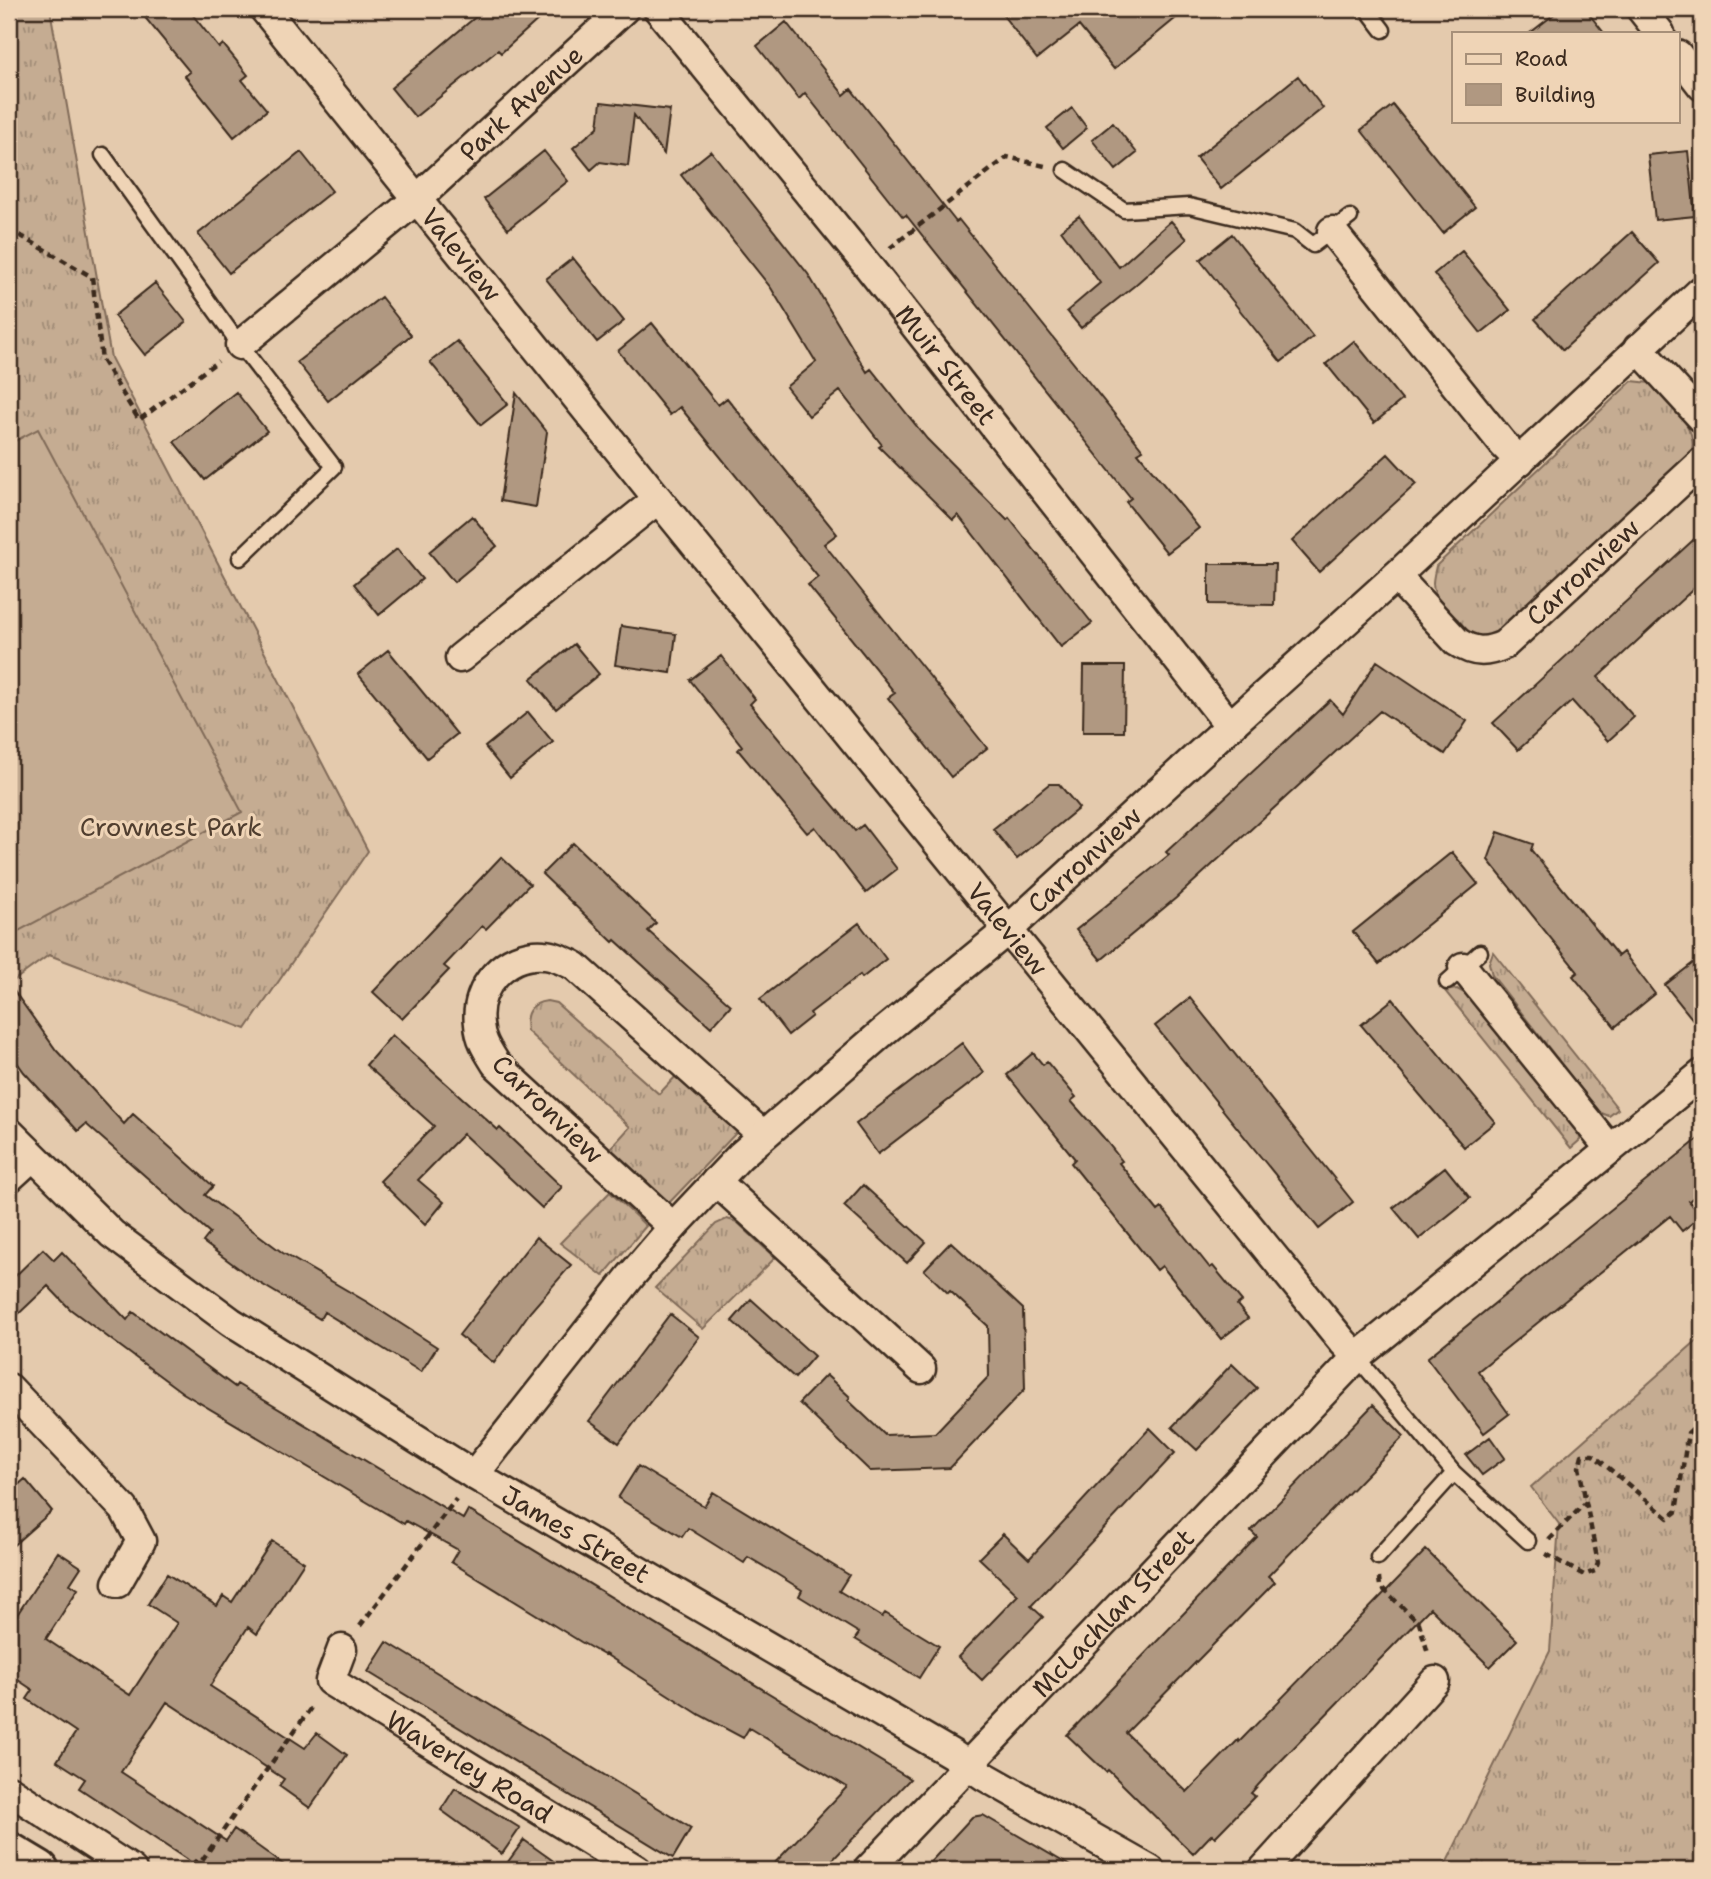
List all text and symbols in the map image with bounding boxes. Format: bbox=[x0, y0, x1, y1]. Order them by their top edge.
legend bbox=[1452, 32, 1680, 122]
street label: Park Avenue bbox=[451, 37, 590, 169]
text: Road bbox=[1515, 45, 1568, 73]
text: Building bbox=[1515, 81, 1595, 109]
street label: Valeview bbox=[413, 200, 510, 308]
street label: Muir Street bbox=[888, 297, 1005, 432]
street label: Carronview bbox=[1518, 510, 1647, 633]
street label: Carronview bbox=[1020, 798, 1148, 921]
park label: Crownest Park bbox=[80, 809, 262, 844]
street label: Valeview bbox=[959, 875, 1056, 983]
street label: Carronview bbox=[485, 1046, 612, 1171]
street label: James Street bbox=[495, 1477, 657, 1591]
street label: McLachlan Street bbox=[1024, 1521, 1202, 1705]
street label: Waverley Road bbox=[380, 1702, 560, 1831]

